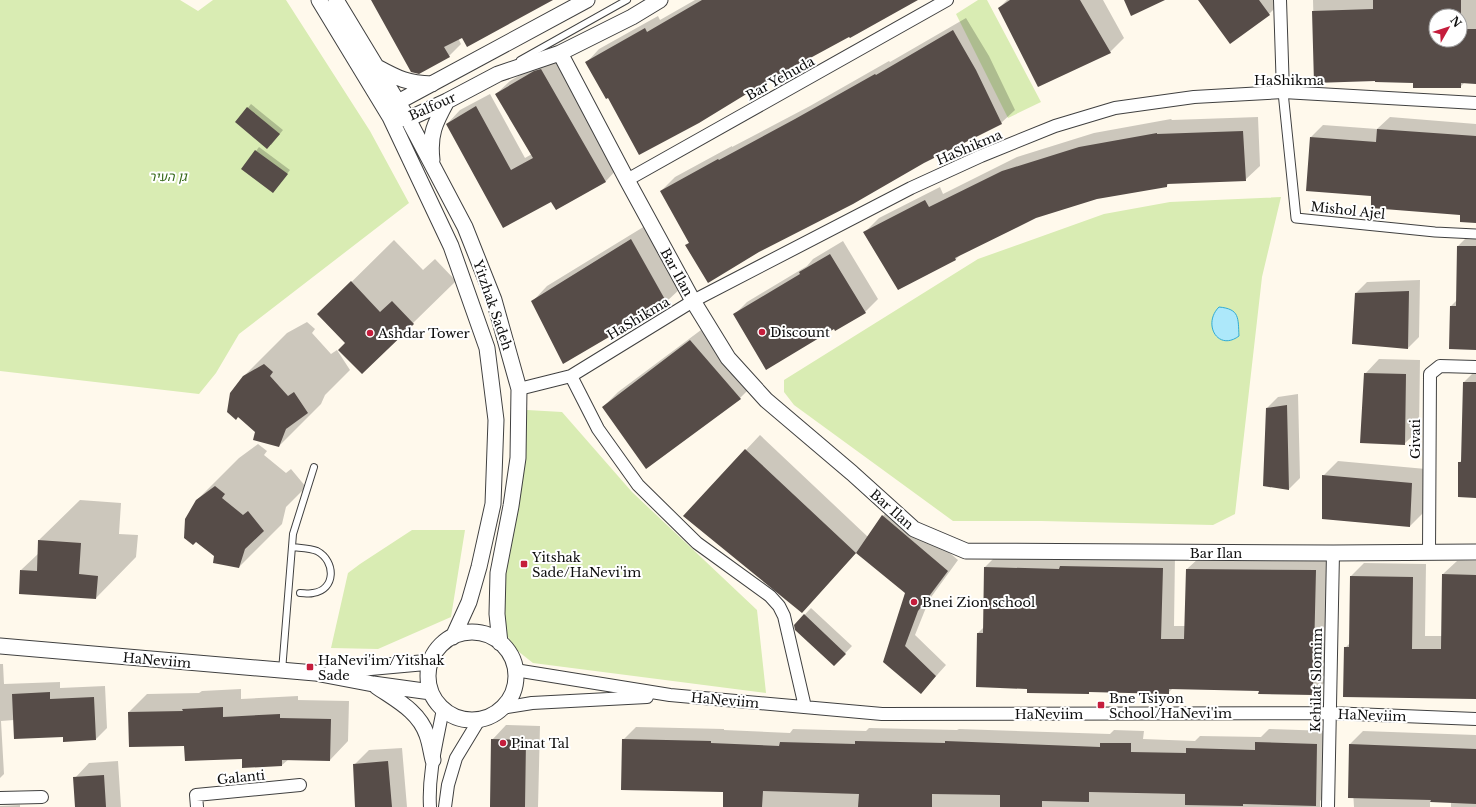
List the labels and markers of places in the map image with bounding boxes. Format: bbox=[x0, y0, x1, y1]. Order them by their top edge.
place label: Discount bbox=[770, 324, 830, 341]
place label: Ashdar Tower bbox=[377, 325, 471, 342]
marker: Discount bbox=[757, 327, 767, 337]
marker: Ashdar Tower bbox=[365, 328, 375, 338]
place label: Yitshak Sade/HaNevi'im bbox=[531, 549, 641, 581]
marker: Yitshak Sade/HaNevi'im bbox=[519, 559, 529, 569]
place label: Bnei Zion school bbox=[922, 594, 1035, 611]
marker: Bnei Zion school bbox=[909, 597, 919, 607]
place label: HaNevi'im/Yitshak Sade bbox=[318, 652, 444, 684]
marker: HaNevi'im/Yitshak Sade bbox=[305, 662, 315, 672]
place label: Bne Tsiyon School/HaNevi'im bbox=[1109, 690, 1232, 722]
marker: Bne Tsiyon School/HaNevi'im bbox=[1096, 700, 1106, 710]
place label: Pinat Tal bbox=[511, 735, 569, 752]
marker: Pinat Tal bbox=[498, 738, 508, 748]

